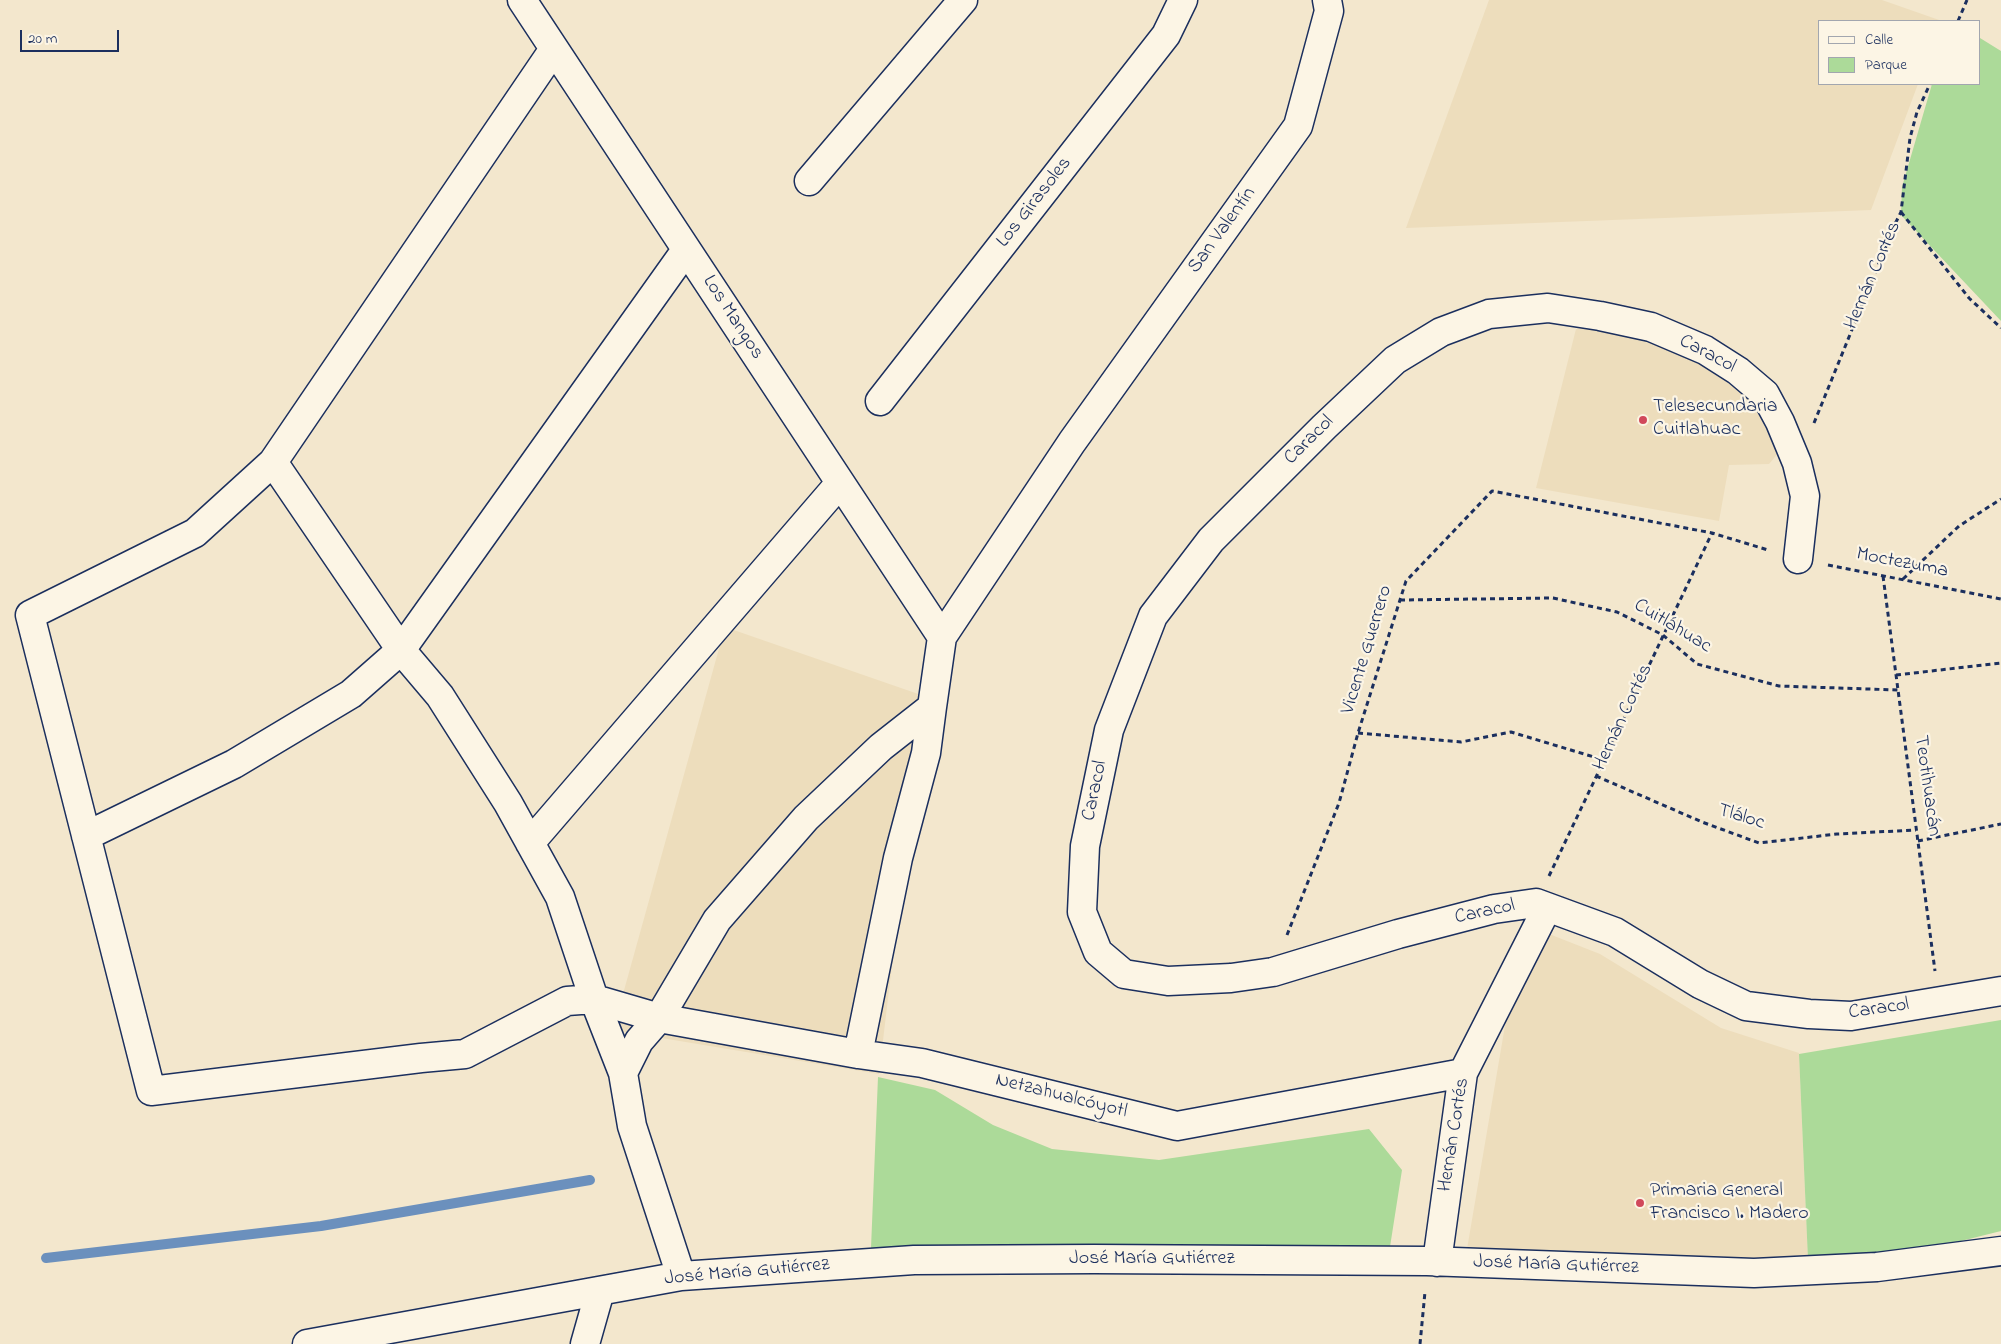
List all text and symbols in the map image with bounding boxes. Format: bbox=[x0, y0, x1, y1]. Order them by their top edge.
scale bar bbox=[22, 20, 121, 52]
legend bbox=[1818, 20, 1981, 85]
text: 20 m bbox=[28, 28, 57, 50]
text: Calle bbox=[1865, 29, 1893, 51]
text: Parque bbox=[1865, 54, 1907, 76]
street label: Los Girasoles bbox=[992, 153, 1078, 253]
street label: San Valentín bbox=[1184, 183, 1262, 279]
street label: Hernán Cortés bbox=[1840, 218, 1908, 334]
street label: Los Mangos bbox=[696, 271, 768, 365]
street label: Caracol bbox=[1675, 330, 1739, 380]
place label: Telesecundaria Cuitlahuac bbox=[1653, 396, 1778, 443]
street label: Caracol bbox=[1280, 411, 1340, 471]
marker: Telesecundaria Cuitlahuac bbox=[1637, 414, 1649, 426]
street label: Moctezuma bbox=[1854, 543, 1950, 585]
street label: Vicente Guerrero bbox=[1337, 583, 1399, 717]
street label: Cuitláhuac bbox=[1629, 594, 1715, 660]
street label: Hernán Cortés bbox=[1589, 661, 1659, 775]
street label: Teotihuacán bbox=[1907, 734, 1945, 838]
street label: Caracol bbox=[1078, 759, 1114, 823]
street label: Tláloc bbox=[1715, 800, 1767, 836]
street label: Caracol bbox=[1453, 895, 1517, 931]
street label: Caracol bbox=[1847, 994, 1911, 1026]
street label: Netzahualcóyotl bbox=[993, 1069, 1129, 1125]
street label: Hernán Cortés bbox=[1434, 1076, 1476, 1194]
place label: Primaria General Francisco I. Madero bbox=[1650, 1180, 1809, 1227]
marker: Primaria General Francisco I. Madero bbox=[1634, 1197, 1646, 1209]
street label: José María Gutiérrez bbox=[1069, 1248, 1235, 1272]
street label: José María Gutiérrez bbox=[1473, 1251, 1639, 1281]
street label: José María Gutiérrez bbox=[663, 1254, 831, 1292]

